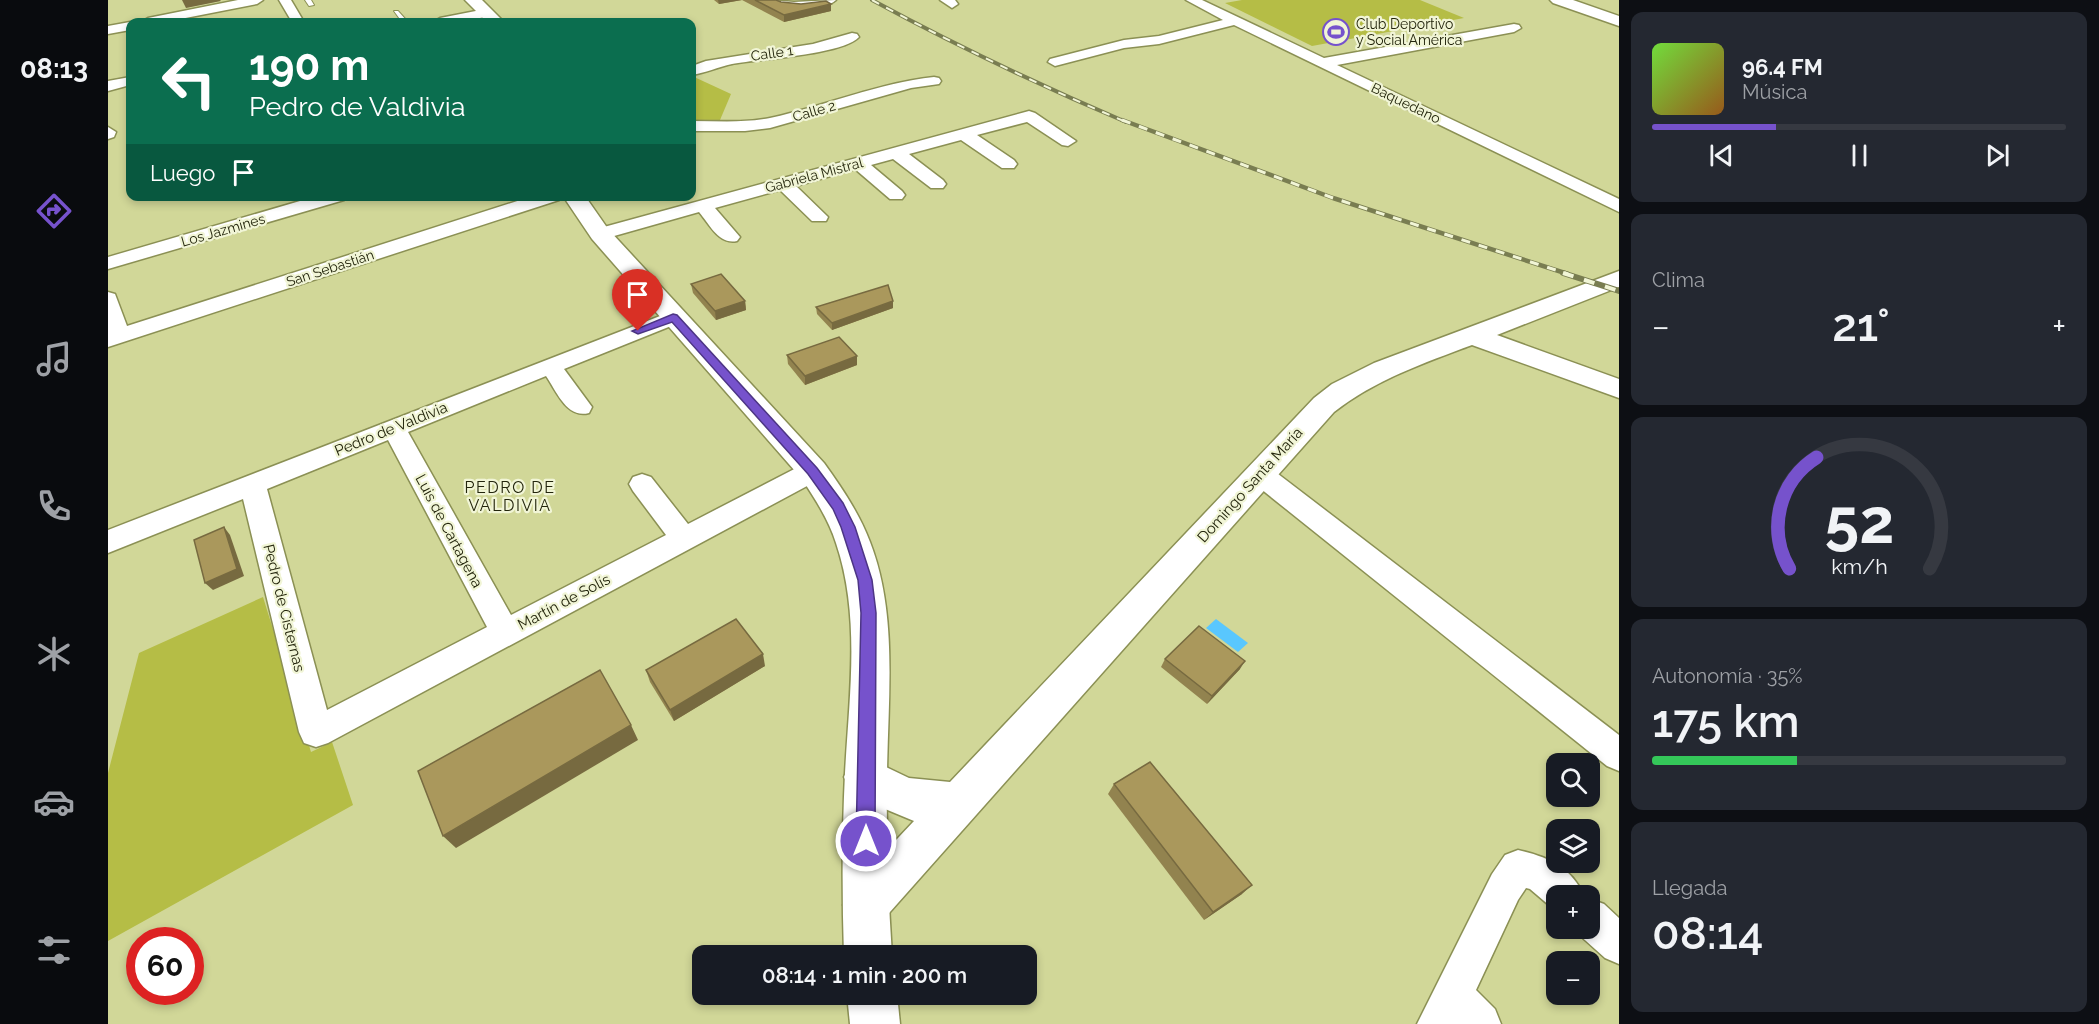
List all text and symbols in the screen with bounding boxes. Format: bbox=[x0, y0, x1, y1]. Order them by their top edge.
place label: Club Deportivo y Social América bbox=[1356, 16, 1462, 48]
sports icon: Club Deportivo y Social América bbox=[1321, 17, 1351, 47]
text: 190 m bbox=[249, 41, 369, 90]
icon: left bbox=[150, 42, 228, 120]
street label: Calle 1 bbox=[750, 42, 794, 64]
text: 08:13 bbox=[20, 53, 88, 84]
text: 96.4 FM bbox=[1742, 54, 1823, 80]
street label: Baquedano bbox=[1369, 79, 1443, 127]
text: Música bbox=[1742, 80, 1807, 104]
text: Pedro de Valdivia bbox=[249, 91, 465, 122]
street label: Calle 2 bbox=[791, 97, 837, 125]
icon: previous bbox=[1705, 139, 1738, 172]
icon: pause bbox=[1843, 139, 1876, 172]
icon: next bbox=[1981, 139, 2014, 172]
street label: Gabriela Mistral bbox=[763, 154, 865, 196]
icon: arrive bbox=[227, 156, 260, 189]
text: Luego bbox=[150, 160, 215, 186]
icon: directions bbox=[33, 190, 75, 232]
street label: Los Jazmines bbox=[179, 210, 267, 250]
street label: San Sebastián bbox=[284, 246, 376, 290]
text: Clima bbox=[1652, 268, 1705, 292]
pin bbox=[612, 269, 663, 331]
icon: arrive bbox=[621, 278, 654, 311]
text: 21° bbox=[1832, 299, 1890, 352]
text: − bbox=[1652, 307, 1670, 346]
text: + bbox=[2052, 307, 2066, 346]
icon: music bbox=[33, 338, 75, 380]
street label: Pedro de Valdivia bbox=[332, 398, 450, 460]
street label: Domingo Santa María bbox=[1194, 424, 1306, 546]
street label: Luis de Cartagena bbox=[412, 471, 486, 591]
district label: PEDRO DE VALDIVIA bbox=[465, 478, 555, 515]
text: 52 bbox=[1824, 484, 1894, 558]
icon: phone bbox=[33, 485, 75, 527]
street label: Pedro de Cisternas bbox=[259, 542, 309, 674]
text: km/h bbox=[1831, 554, 1887, 579]
street label: Martín de Solís bbox=[515, 570, 613, 634]
icon: climate bbox=[33, 633, 75, 675]
text: Autonomía · 35% bbox=[1652, 664, 1803, 688]
text: 175 km bbox=[1652, 695, 1800, 748]
map controls bbox=[1546, 753, 1600, 1005]
button: search bbox=[1546, 753, 1600, 807]
icon: car bbox=[33, 781, 75, 823]
position arrow bbox=[834, 809, 898, 873]
button: layers bbox=[1546, 819, 1600, 873]
text: Llegada bbox=[1652, 876, 1727, 900]
button: + bbox=[1546, 885, 1600, 939]
text: 08:14 bbox=[1652, 907, 1763, 960]
speed limit sign: 60 bbox=[126, 927, 204, 1005]
icon: filters bbox=[33, 929, 75, 971]
button: − bbox=[1546, 951, 1600, 1005]
text: 08:14 · 1 min · 200 m bbox=[762, 962, 967, 988]

